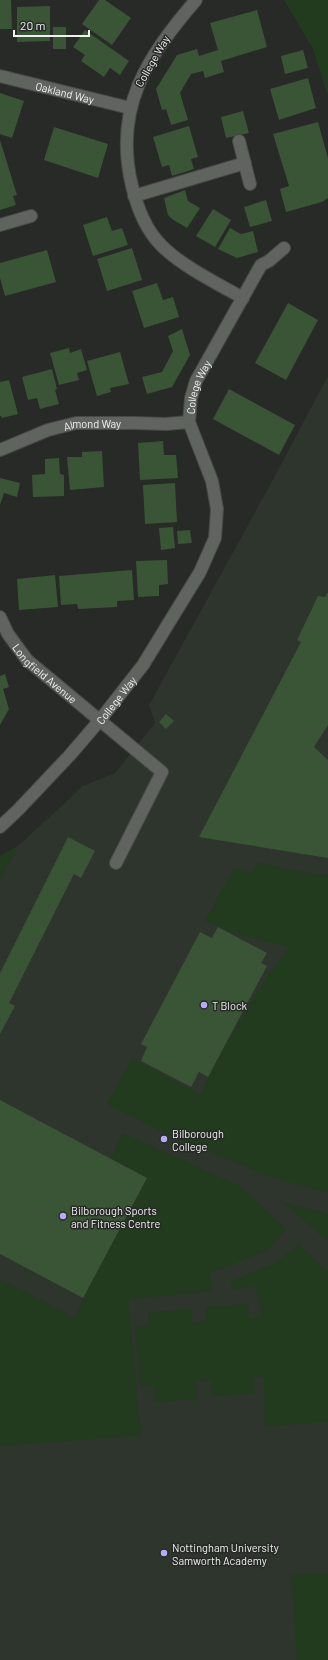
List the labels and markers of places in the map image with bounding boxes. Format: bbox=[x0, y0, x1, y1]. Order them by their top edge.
place label: T Block bbox=[212, 999, 248, 1012]
marker: T Block bbox=[199, 1000, 209, 1010]
place label: Bilborough College bbox=[172, 1127, 224, 1153]
marker: Bilborough College bbox=[159, 1134, 169, 1144]
place label: Bilborough Sports and Fitness Centre bbox=[71, 1204, 160, 1230]
marker: Bilborough Sports and Fitness Centre bbox=[58, 1211, 68, 1221]
place label: Nottingham University Samworth Academy bbox=[172, 1541, 279, 1567]
marker: Nottingham University Samworth Academy bbox=[159, 1548, 169, 1558]

